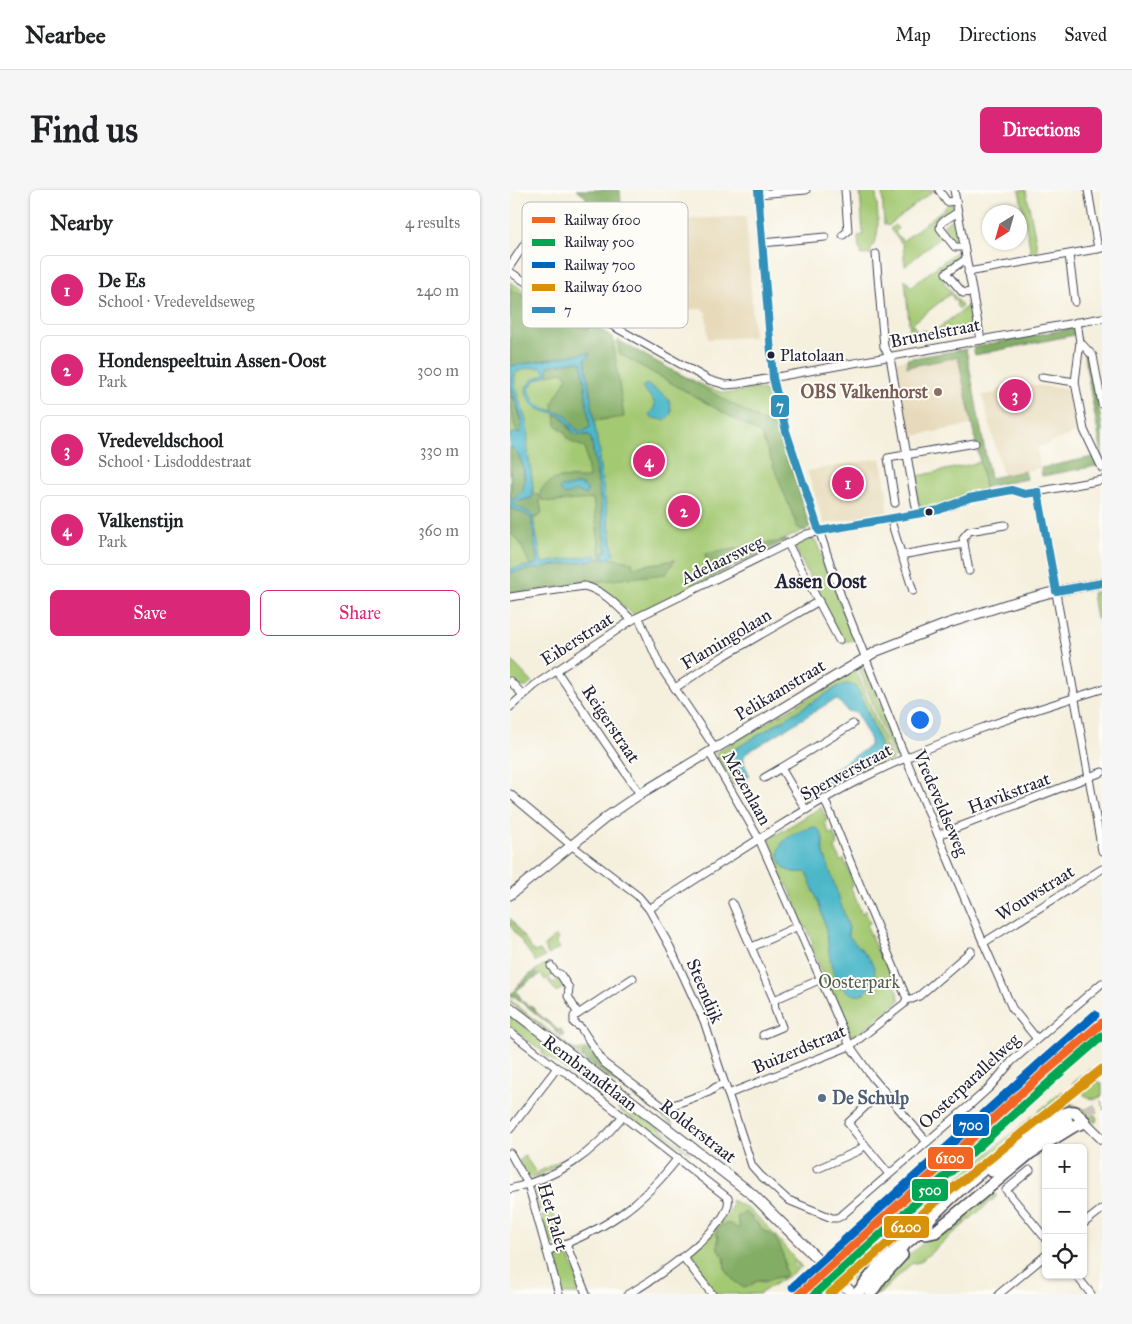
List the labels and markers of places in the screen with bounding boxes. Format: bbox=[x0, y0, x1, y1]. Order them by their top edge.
place label: Platolaan bbox=[780, 345, 844, 366]
marker: Platolaan bbox=[766, 350, 776, 360]
pin: 3 bbox=[999, 376, 1031, 414]
place label: OBS Valkenhorst bbox=[801, 381, 929, 403]
marker: OBS Valkenhorst bbox=[932, 386, 944, 398]
pin: 4 bbox=[633, 442, 665, 480]
pin: 1 bbox=[832, 464, 864, 502]
pin: 2 bbox=[668, 492, 700, 530]
unlabelled marker bbox=[924, 507, 934, 517]
place label: De Schulp bbox=[832, 1087, 909, 1110]
marker: De Schulp bbox=[816, 1092, 828, 1104]

